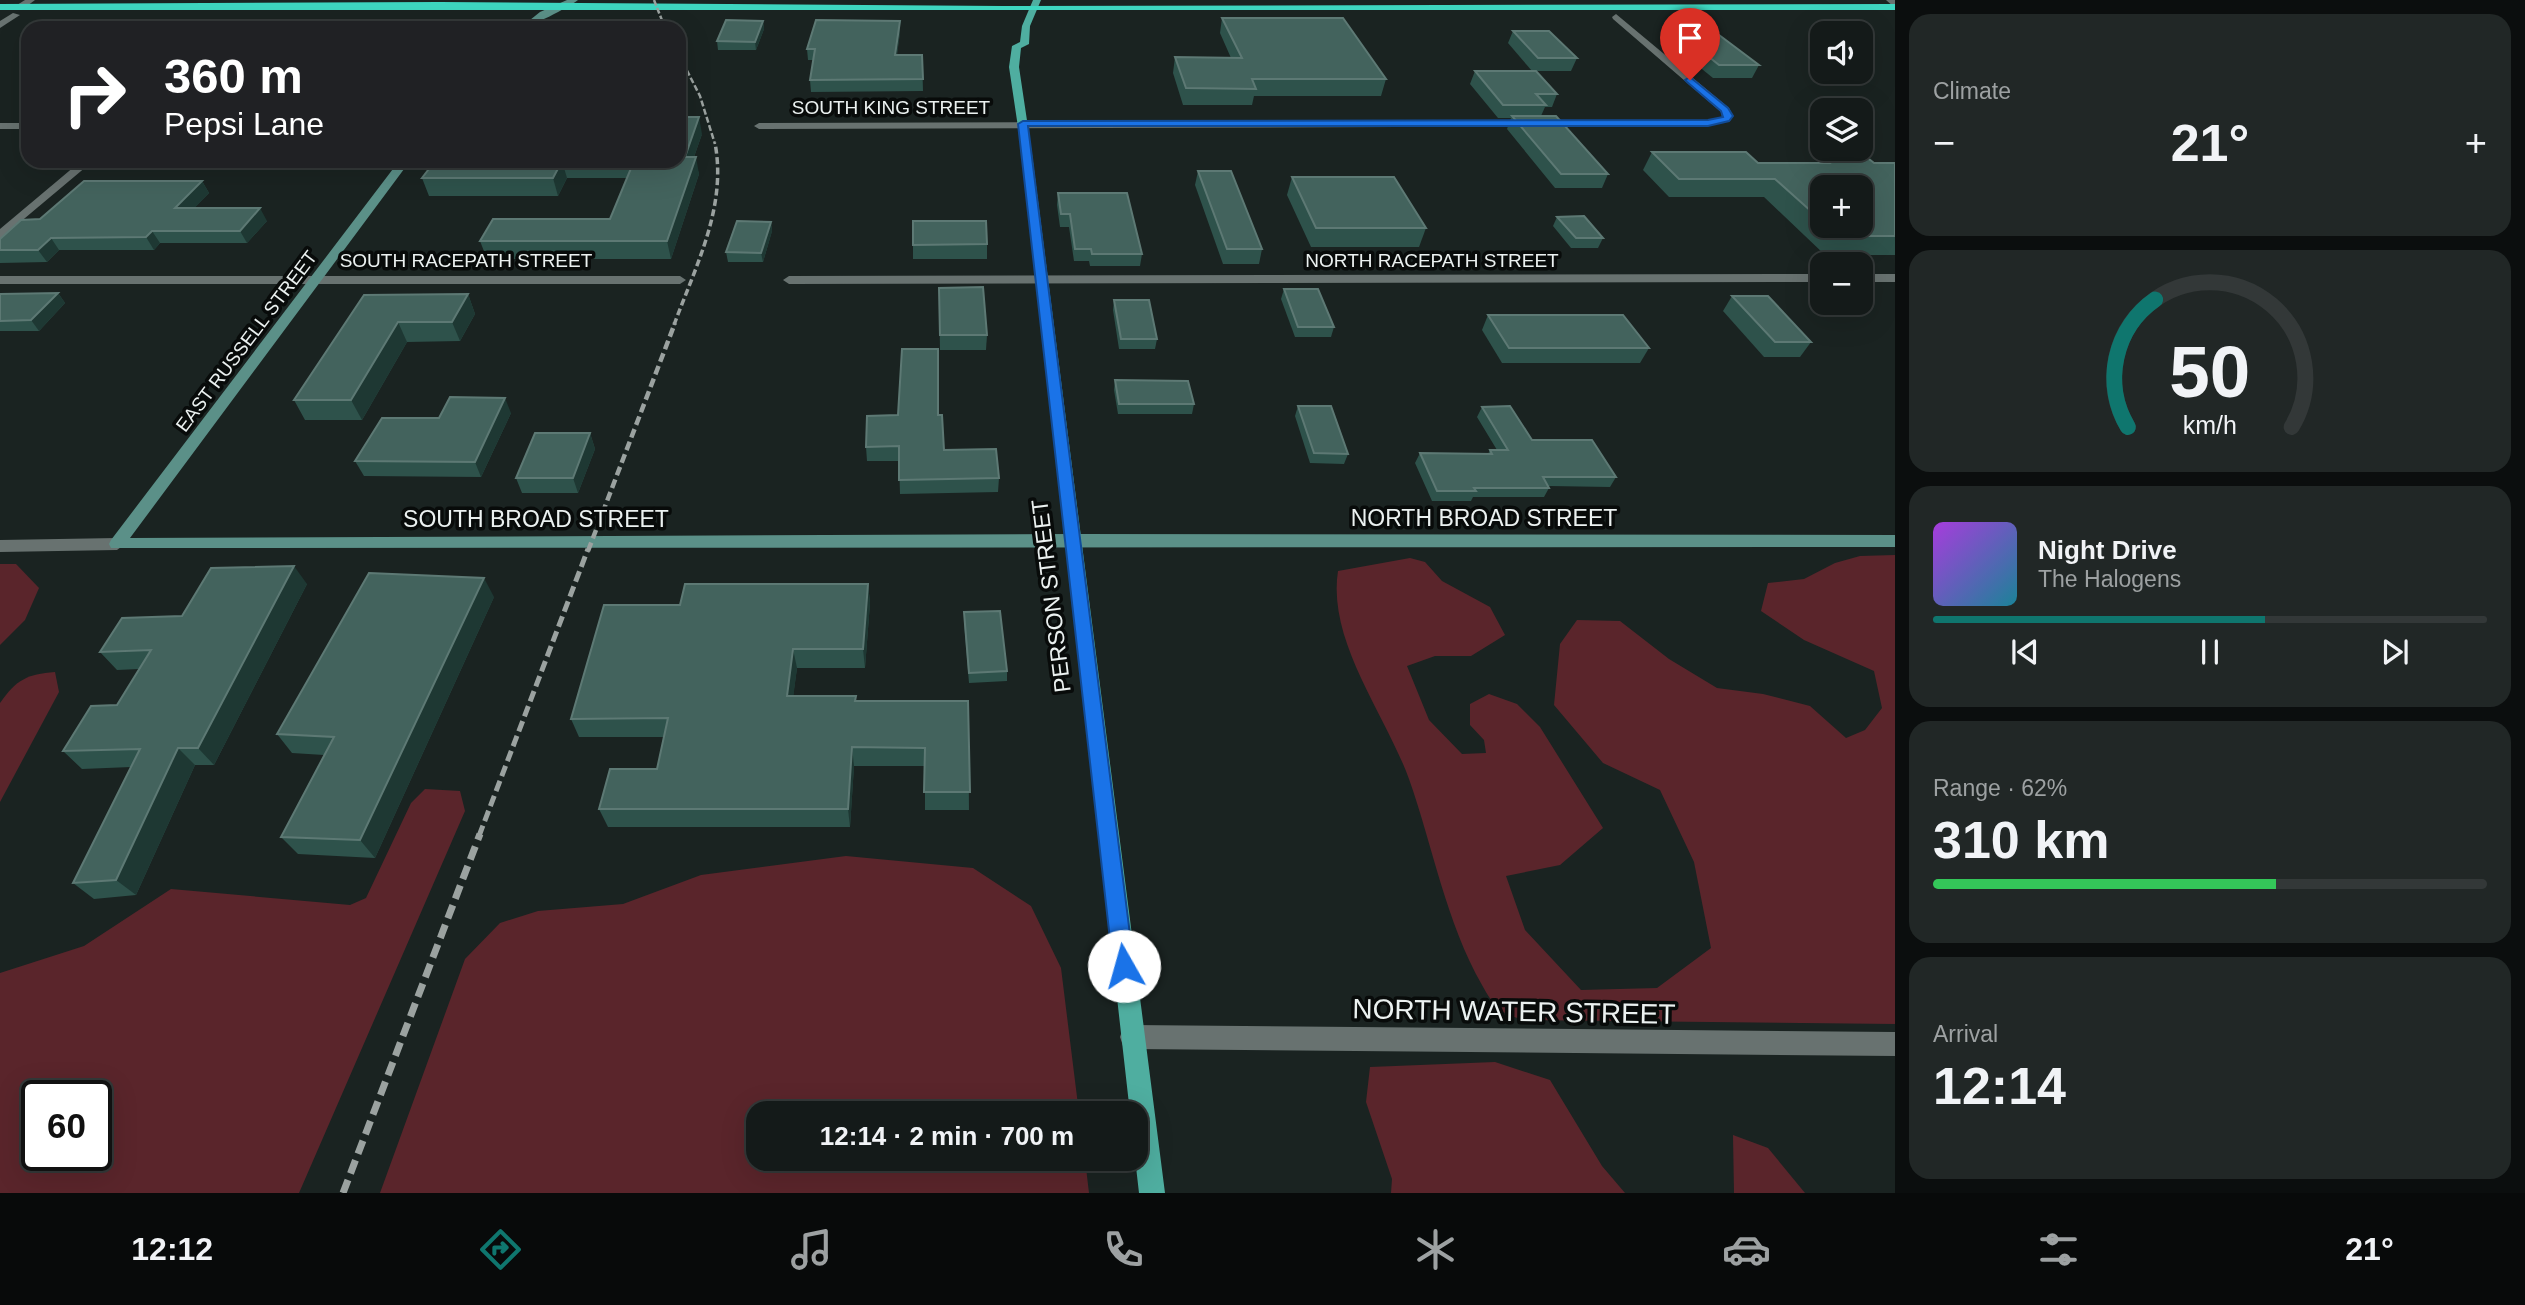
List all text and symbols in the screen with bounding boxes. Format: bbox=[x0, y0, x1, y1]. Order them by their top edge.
pin bbox=[1660, 8, 1720, 80]
icon: arrive bbox=[1671, 19, 1709, 57]
map controls bbox=[1810, 21, 1873, 315]
button: sound bbox=[1810, 21, 1873, 84]
icon: right bbox=[49, 49, 140, 140]
text: 360 m bbox=[164, 49, 303, 103]
text: Climate bbox=[1933, 78, 2011, 104]
street label: SOUTH KING STREET bbox=[792, 97, 991, 118]
button: layers bbox=[1810, 98, 1873, 161]
text: Pepsi Lane bbox=[164, 106, 324, 142]
text: 21° bbox=[2171, 114, 2249, 172]
text: − bbox=[1933, 122, 1955, 164]
text: + bbox=[2465, 122, 2487, 164]
button: + bbox=[1810, 175, 1873, 238]
street label: EAST RUSSELL STREET bbox=[172, 247, 321, 436]
street label: SOUTH RACEPATH STREET bbox=[340, 250, 593, 271]
street label: NORTH RACEPATH STREET bbox=[1305, 250, 1559, 271]
button: − bbox=[1810, 252, 1873, 315]
text: 50 bbox=[2170, 331, 2250, 412]
text: km/h bbox=[2183, 410, 2237, 438]
street label: PERSON STREET bbox=[1026, 498, 1076, 694]
street label: NORTH BROAD STREET bbox=[1351, 505, 1617, 531]
street label: SOUTH BROAD STREET bbox=[403, 506, 669, 532]
text: Night Drive bbox=[2038, 535, 2177, 565]
text: The Halogens bbox=[2038, 566, 2181, 592]
icon: previous bbox=[2006, 633, 2044, 671]
icon: pause bbox=[2191, 633, 2229, 671]
icon: next bbox=[2376, 633, 2414, 671]
text: Range · 62% bbox=[1933, 775, 2067, 801]
text: 310 km bbox=[1933, 811, 2109, 869]
position arrow bbox=[1087, 929, 1161, 1003]
street label: NORTH WATER STREET bbox=[1352, 993, 1676, 1030]
text: Arrival bbox=[1933, 1021, 1998, 1047]
text: 12:14 bbox=[1933, 1057, 2066, 1115]
speed limit sign: 60 bbox=[21, 1080, 112, 1171]
text: 12:14 · 2 min · 700 m bbox=[820, 1121, 1074, 1151]
icon: directions bbox=[476, 1225, 525, 1274]
icon: music bbox=[787, 1225, 836, 1274]
icon: phone bbox=[1099, 1225, 1148, 1274]
icon: climate bbox=[1411, 1225, 1460, 1274]
icon: car bbox=[1722, 1225, 1771, 1274]
icon: filters bbox=[2034, 1225, 2083, 1274]
text: 12:12 bbox=[131, 1231, 213, 1267]
text: 21° bbox=[2345, 1231, 2394, 1267]

